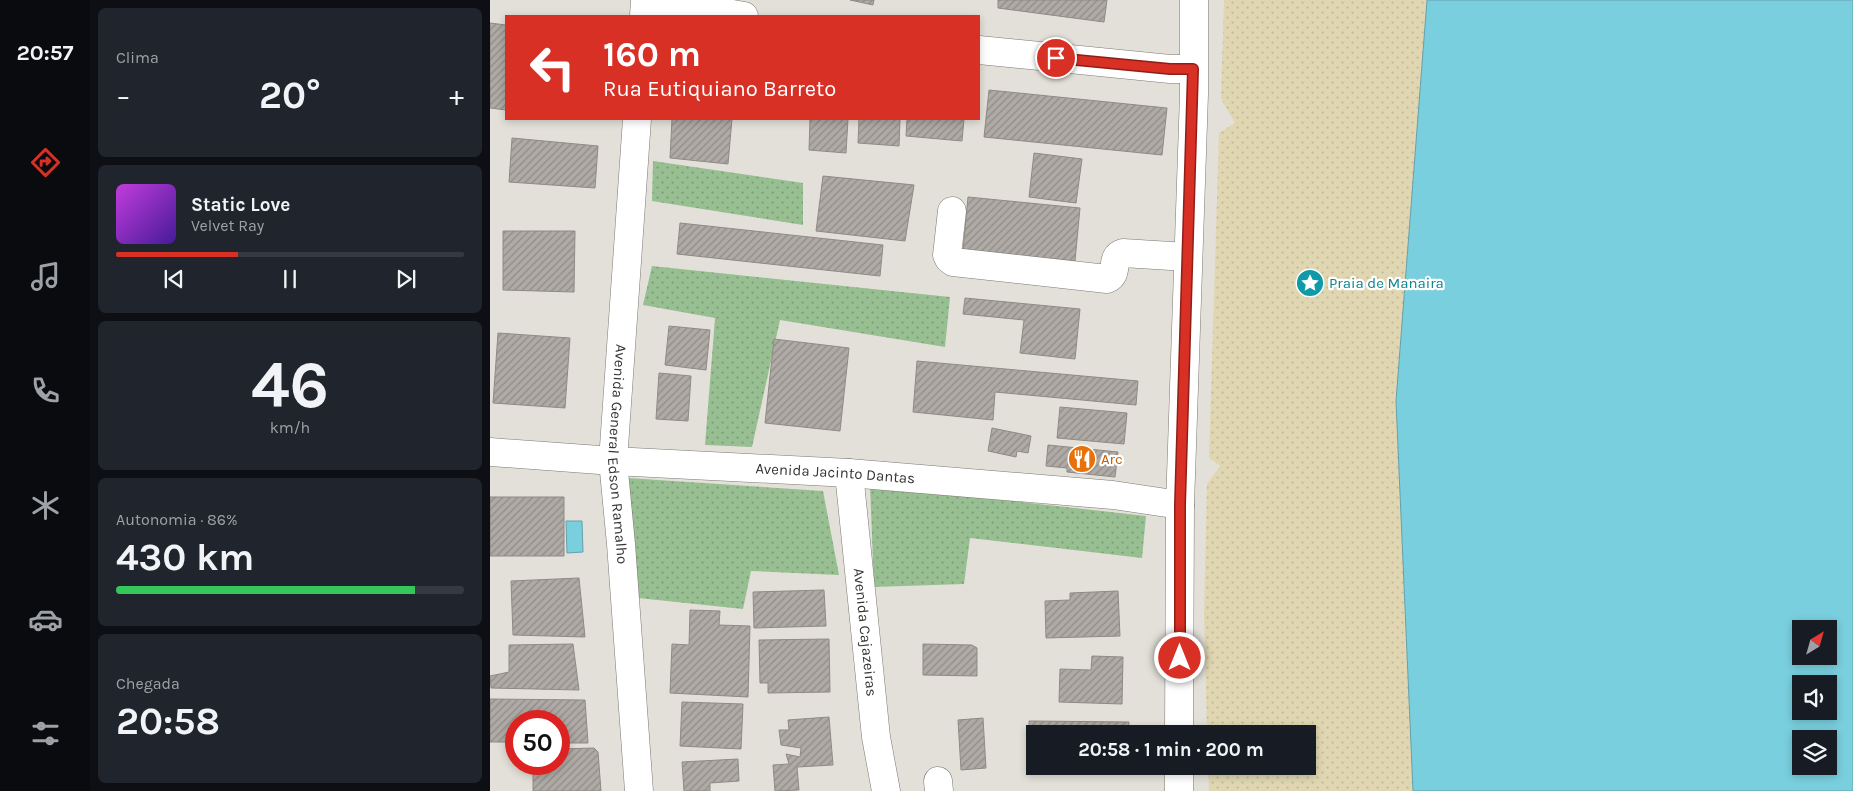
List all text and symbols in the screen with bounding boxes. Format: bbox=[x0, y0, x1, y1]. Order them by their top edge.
text: 160 m bbox=[603, 34, 701, 75]
icon: left bbox=[520, 35, 585, 100]
pin bbox=[1035, 37, 1077, 79]
text: 20:57 bbox=[17, 40, 73, 66]
icon: arrive bbox=[1042, 44, 1070, 72]
text: Clima bbox=[116, 48, 159, 67]
text: 20° bbox=[259, 73, 321, 118]
text: Rua Eutiquiano Barreto bbox=[603, 76, 836, 102]
text: − bbox=[116, 79, 131, 112]
text: + bbox=[449, 79, 464, 112]
icon: directions bbox=[28, 145, 63, 180]
text: Static Love bbox=[191, 194, 290, 216]
text: Velvet Ray bbox=[191, 216, 264, 235]
icon: music bbox=[28, 259, 63, 294]
icon: previous bbox=[160, 265, 188, 293]
icon: pause bbox=[276, 265, 304, 293]
icon: next bbox=[392, 265, 420, 293]
place icon: Praia de Manaira bbox=[1295, 268, 1325, 298]
place label: Praia de Manaira bbox=[1329, 274, 1444, 292]
street label: Avenida General Edson Ramalho bbox=[604, 343, 631, 565]
text: 46 bbox=[251, 347, 329, 423]
icon: phone bbox=[28, 373, 63, 408]
text: km/h bbox=[270, 418, 310, 437]
restaurant icon: Arc bbox=[1067, 444, 1097, 474]
place label: Arc bbox=[1101, 450, 1123, 468]
street label: Avenida Jacinto Dantas bbox=[755, 459, 916, 487]
icon: climate bbox=[28, 488, 63, 523]
text: Autonomia · 86% bbox=[116, 510, 238, 529]
text: 430 km bbox=[116, 535, 254, 580]
street label: Avenida Cajazeiras bbox=[850, 567, 881, 697]
icon: car bbox=[28, 602, 63, 637]
north arrow bbox=[1792, 620, 1838, 665]
map controls bbox=[1792, 620, 1837, 775]
position arrow bbox=[1153, 631, 1205, 683]
text: Chegada bbox=[116, 674, 180, 693]
button: sound bbox=[1792, 675, 1837, 720]
text: 20:58 bbox=[116, 699, 220, 744]
speed limit sign: 50 bbox=[505, 710, 570, 775]
icon: filters bbox=[28, 716, 63, 751]
button: layers bbox=[1792, 730, 1837, 775]
text: 20:58 · 1 min · 200 m bbox=[1078, 739, 1264, 761]

